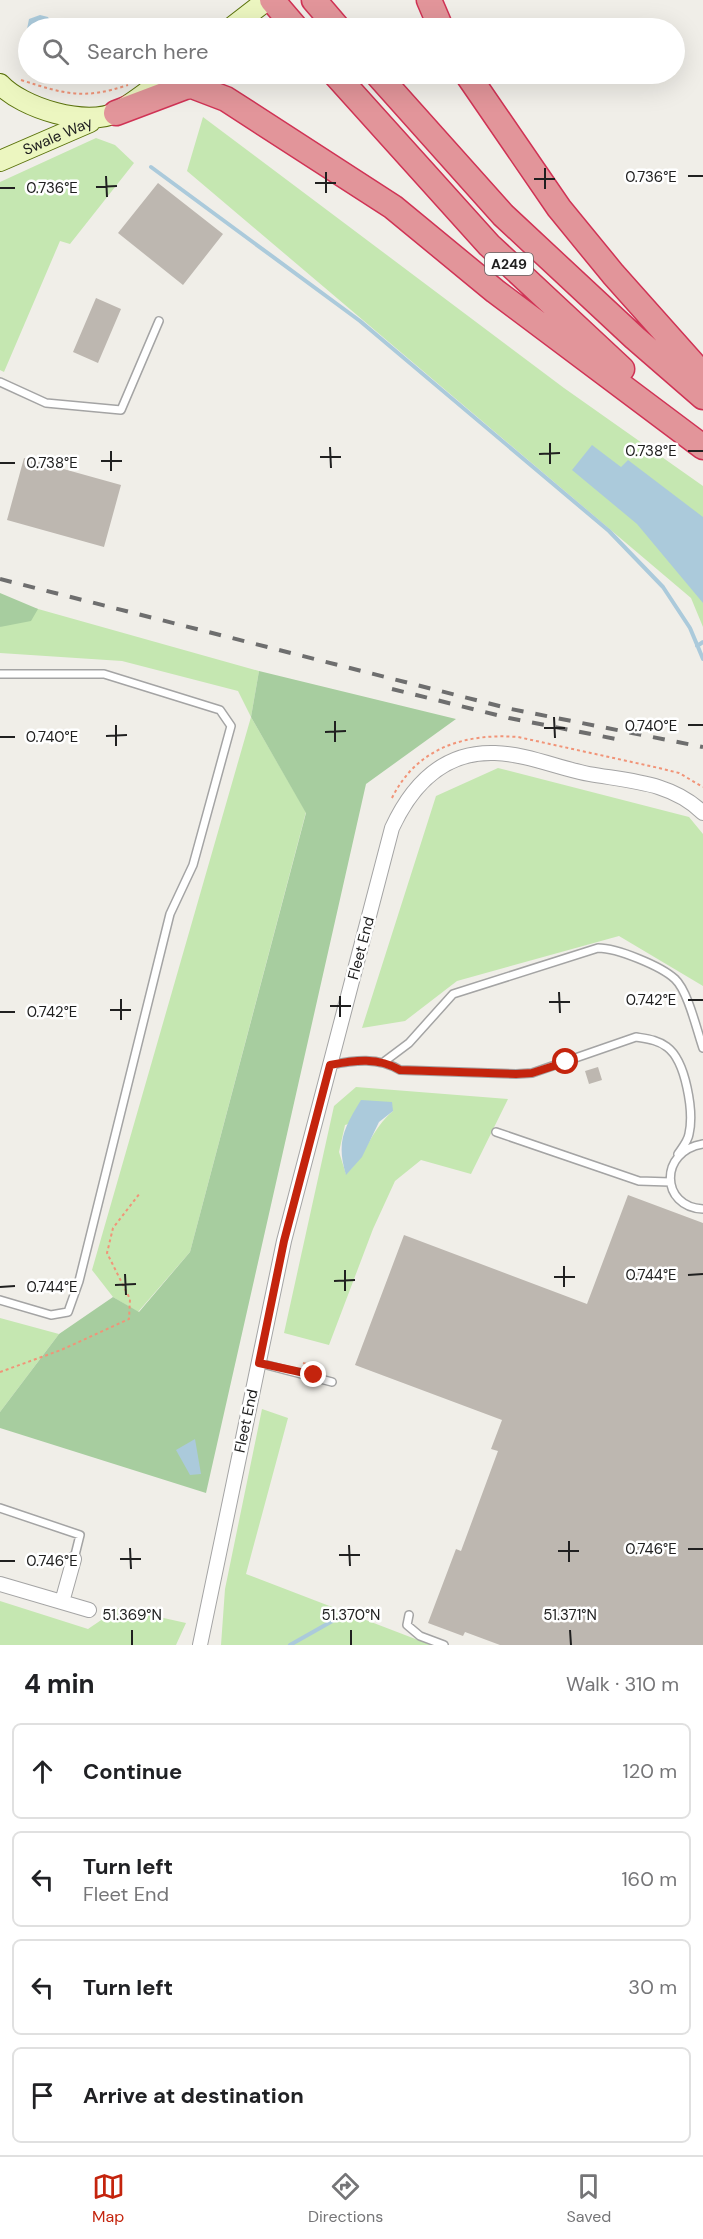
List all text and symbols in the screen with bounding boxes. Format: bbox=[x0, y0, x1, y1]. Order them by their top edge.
search box bbox=[18, 18, 685, 84]
icon: search bbox=[39, 35, 72, 68]
text: Search here bbox=[87, 37, 208, 66]
street label: Swale Way bbox=[20, 112, 96, 160]
text: 0.736°E bbox=[625, 167, 677, 187]
text: 0.736°E bbox=[26, 178, 78, 198]
road number: A249 bbox=[485, 253, 533, 275]
text: 0.738°E bbox=[625, 441, 677, 461]
text: 0.738°E bbox=[26, 453, 78, 473]
text: 0.740°E bbox=[625, 716, 677, 736]
text: 0.740°E bbox=[26, 727, 78, 747]
street label: Fleet End bbox=[343, 914, 379, 982]
text: 0.742°E bbox=[626, 990, 676, 1010]
text: 0.742°E bbox=[27, 1002, 77, 1022]
route start bbox=[552, 1048, 578, 1074]
text: 0.744°E bbox=[625, 1265, 677, 1285]
text: 0.744°E bbox=[26, 1277, 78, 1297]
route end bbox=[300, 1361, 326, 1387]
street label: Fleet End bbox=[230, 1387, 262, 1455]
text: 0.746°E bbox=[625, 1539, 677, 1559]
text: 0.746°E bbox=[26, 1551, 78, 1571]
text: 51.369°N bbox=[102, 1605, 162, 1625]
text: 51.370°N bbox=[322, 1605, 380, 1625]
text: 51.371°N bbox=[543, 1605, 597, 1625]
text: 4 min bbox=[24, 1667, 95, 1701]
text: Walk · 310 m bbox=[566, 1671, 679, 1697]
icon: ahead bbox=[26, 1755, 59, 1788]
text: Continue bbox=[83, 1757, 182, 1786]
text: 120 m bbox=[623, 1758, 677, 1784]
text: Turn left bbox=[83, 1852, 173, 1881]
icon: left bbox=[26, 1863, 59, 1896]
text: 160 m bbox=[621, 1866, 677, 1892]
text: Fleet End bbox=[83, 1881, 169, 1907]
icon: left bbox=[26, 1971, 59, 2004]
text: Turn left bbox=[83, 1973, 173, 2002]
text: 30 m bbox=[628, 1974, 677, 2000]
icon: arrive bbox=[26, 2079, 59, 2112]
text: Arrive at destination bbox=[83, 2081, 304, 2110]
tab: Map bbox=[92, 2170, 125, 2227]
tab: Directions bbox=[308, 2170, 383, 2227]
tab: Saved bbox=[567, 2170, 611, 2227]

